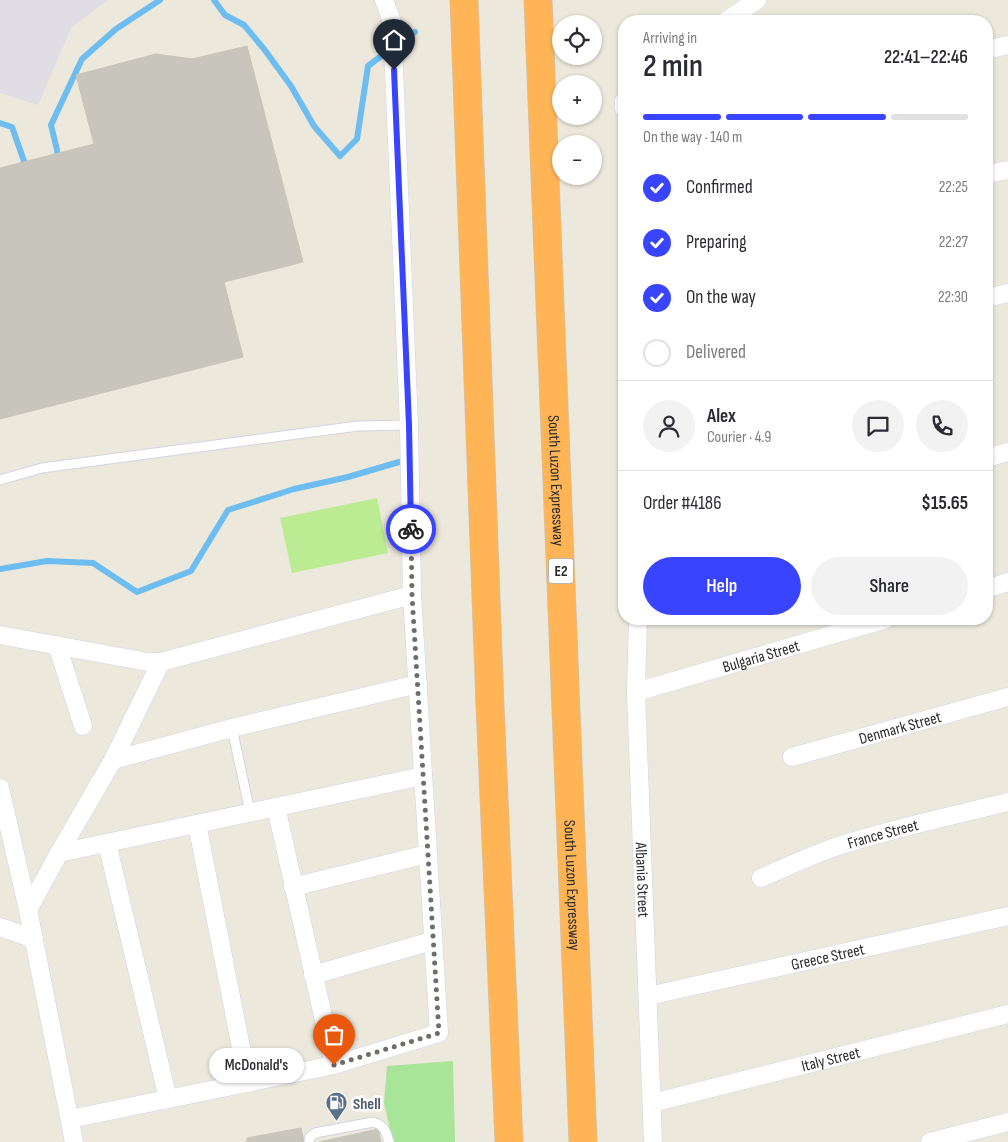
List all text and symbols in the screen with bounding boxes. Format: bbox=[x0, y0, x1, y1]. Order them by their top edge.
map controls bbox=[552, 15, 602, 185]
button: locate bbox=[552, 15, 602, 65]
pin bbox=[373, 19, 415, 70]
icon: home bbox=[380, 26, 408, 54]
text: Arriving in bbox=[643, 29, 697, 48]
text: 22:41–22:46 bbox=[884, 46, 968, 69]
text: 2 min bbox=[643, 47, 703, 86]
button: + bbox=[552, 75, 602, 125]
text: On the way · 140 m bbox=[643, 128, 742, 147]
button: − bbox=[552, 135, 602, 185]
icon: check bbox=[643, 174, 671, 202]
text: Confirmed bbox=[686, 176, 753, 199]
text: 22:25 bbox=[939, 178, 968, 197]
icon: check bbox=[643, 229, 671, 257]
text: Preparing bbox=[686, 231, 747, 254]
text: 22:27 bbox=[939, 233, 968, 252]
icon: check bbox=[643, 284, 671, 312]
text: On the way bbox=[686, 286, 756, 309]
text: 22:30 bbox=[938, 288, 968, 307]
text: Delivered bbox=[686, 341, 746, 364]
button: person bbox=[643, 400, 695, 452]
button: chat bbox=[852, 400, 904, 452]
button: phone bbox=[916, 400, 968, 452]
text: Alex bbox=[707, 405, 736, 428]
street label: South Luzon Expressway bbox=[543, 415, 568, 547]
text: Courier · 4.9 bbox=[707, 428, 771, 447]
text: Order #4186 bbox=[643, 492, 722, 515]
text: $15.65 bbox=[921, 492, 968, 515]
courier bbox=[386, 504, 436, 554]
icon: bike bbox=[397, 515, 425, 543]
button: Help bbox=[643, 557, 801, 615]
button: Share bbox=[811, 557, 968, 615]
road number: E2 bbox=[548, 558, 574, 584]
street label: Bulgaria Street bbox=[720, 637, 802, 677]
street label: Denmark Street bbox=[857, 708, 944, 749]
street label: France Street bbox=[846, 816, 921, 853]
street label: South Luzon Expressway bbox=[559, 820, 583, 951]
street label: Albania Street bbox=[631, 841, 653, 918]
street label: Greece Street bbox=[790, 940, 866, 975]
pin bbox=[313, 1014, 355, 1065]
icon: bag bbox=[320, 1021, 348, 1049]
street label: Italy Street bbox=[800, 1043, 862, 1076]
callout: McDonald's bbox=[209, 1048, 304, 1082]
text: McDonald's bbox=[225, 1056, 288, 1075]
fuel station icon: Shell bbox=[325, 1091, 349, 1122]
place label: Shell bbox=[353, 1095, 381, 1114]

